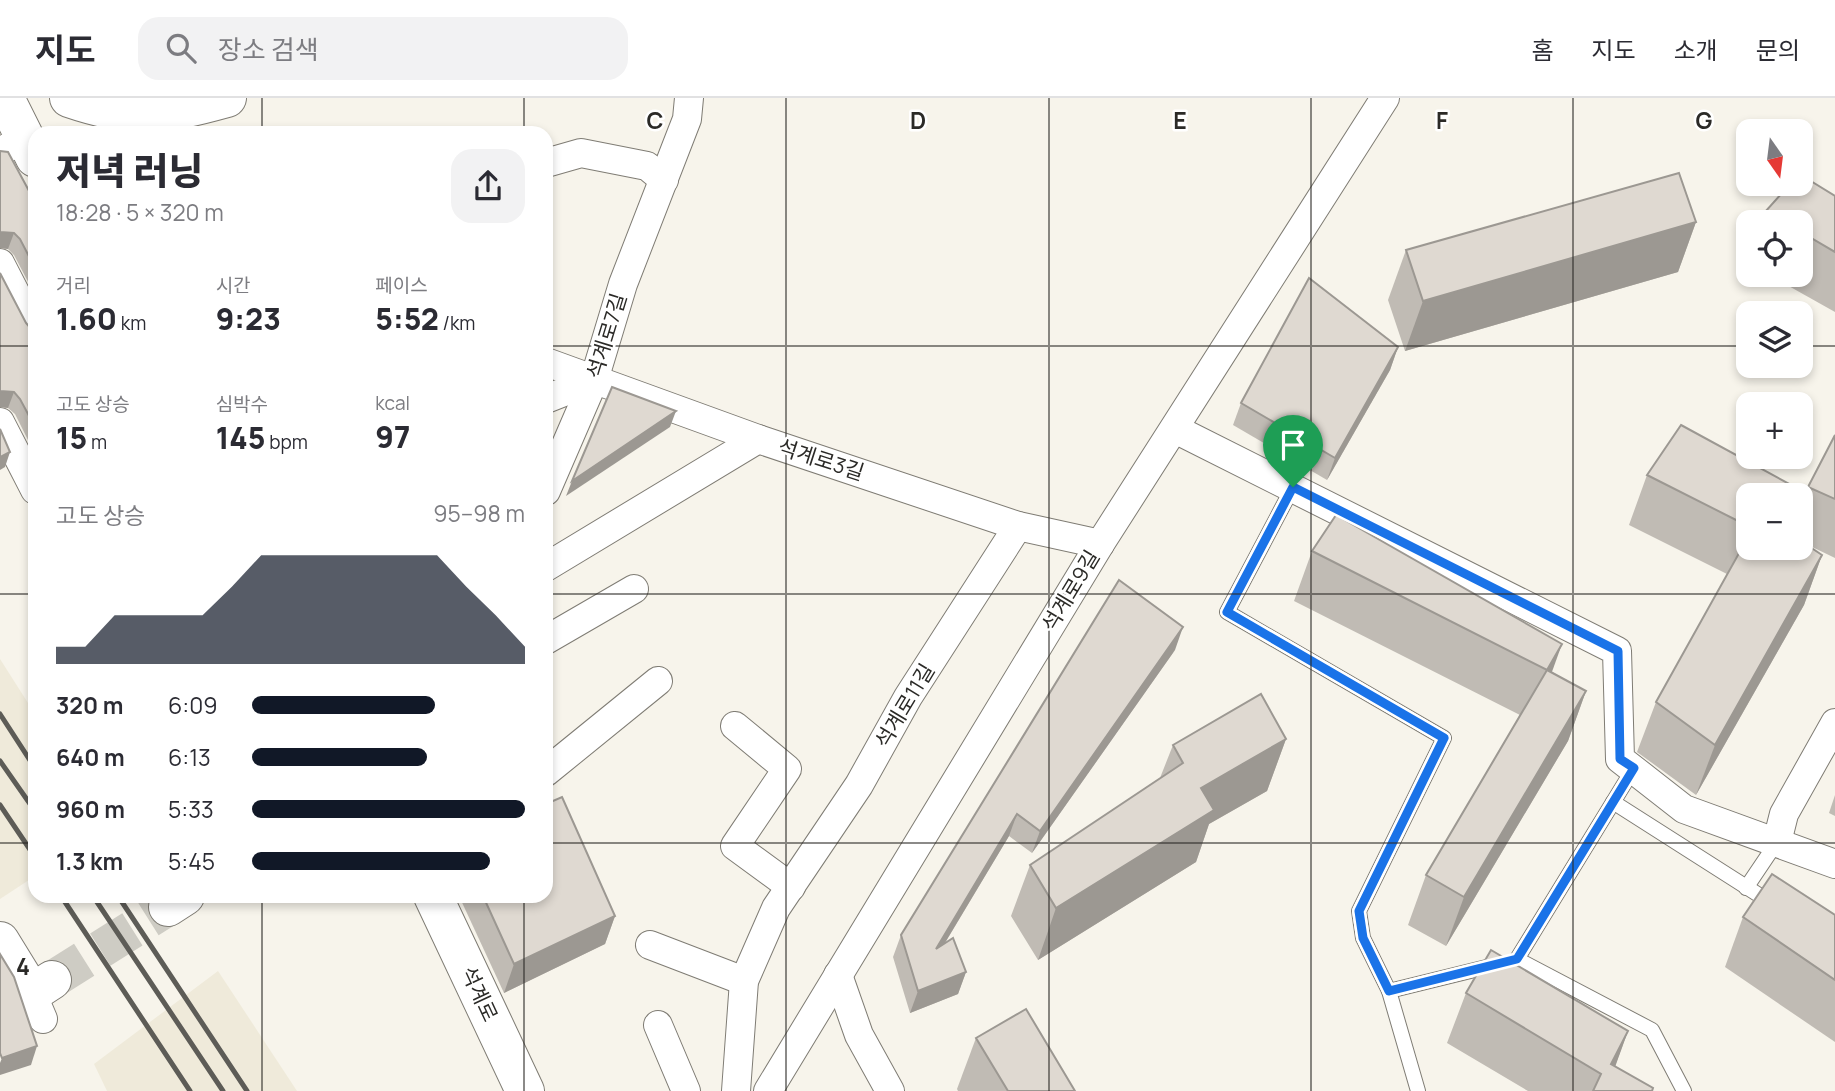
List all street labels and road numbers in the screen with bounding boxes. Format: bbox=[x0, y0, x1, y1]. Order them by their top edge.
street label: 석계로7길 bbox=[580, 290, 632, 382]
street label: 석계로3길 bbox=[775, 432, 868, 486]
street label: 석계로9길 bbox=[1035, 545, 1105, 636]
street label: 석계로11길 bbox=[868, 658, 940, 753]
street label: 석계로 bbox=[455, 961, 505, 1026]

